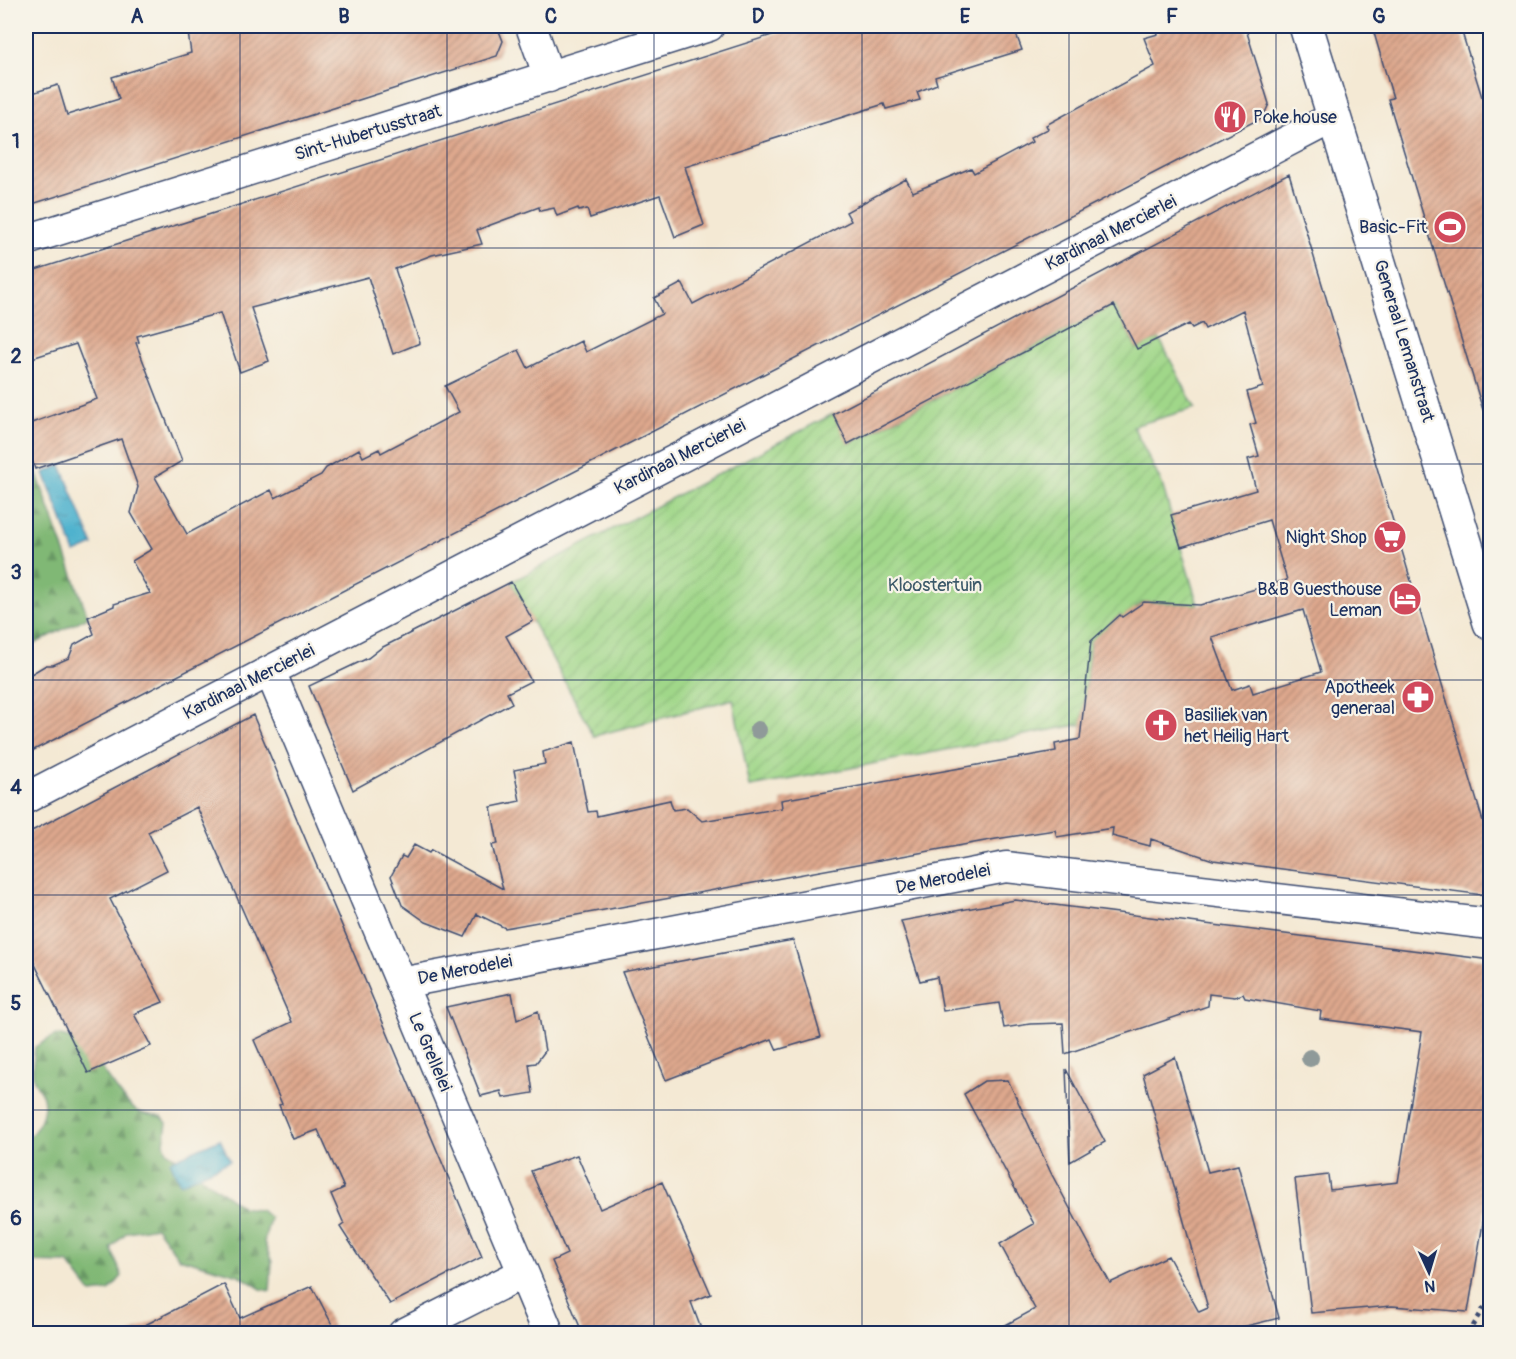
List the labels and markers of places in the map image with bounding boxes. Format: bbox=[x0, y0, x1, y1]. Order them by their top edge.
restaurant icon: Poke house bbox=[1212, 99, 1248, 135]
place label: Poke house bbox=[1253, 106, 1337, 129]
sports icon: Basic-Fit bbox=[1432, 209, 1468, 245]
place label: Basic-Fit bbox=[1359, 216, 1428, 239]
supermarket icon: Night Shop bbox=[1372, 519, 1408, 555]
place label: Night Shop bbox=[1286, 526, 1367, 549]
place label: B&B Guesthouse Leman bbox=[1257, 578, 1382, 622]
hotel icon: B&B Guesthouse Leman bbox=[1387, 581, 1423, 617]
place label: Apotheek generaal bbox=[1324, 676, 1395, 720]
pharmacy icon: Apotheek generaal bbox=[1400, 679, 1436, 715]
place label: Basiliek van het Heilig Hart bbox=[1184, 704, 1290, 748]
church icon: Basiliek van het Heilig Hart bbox=[1143, 707, 1179, 743]

